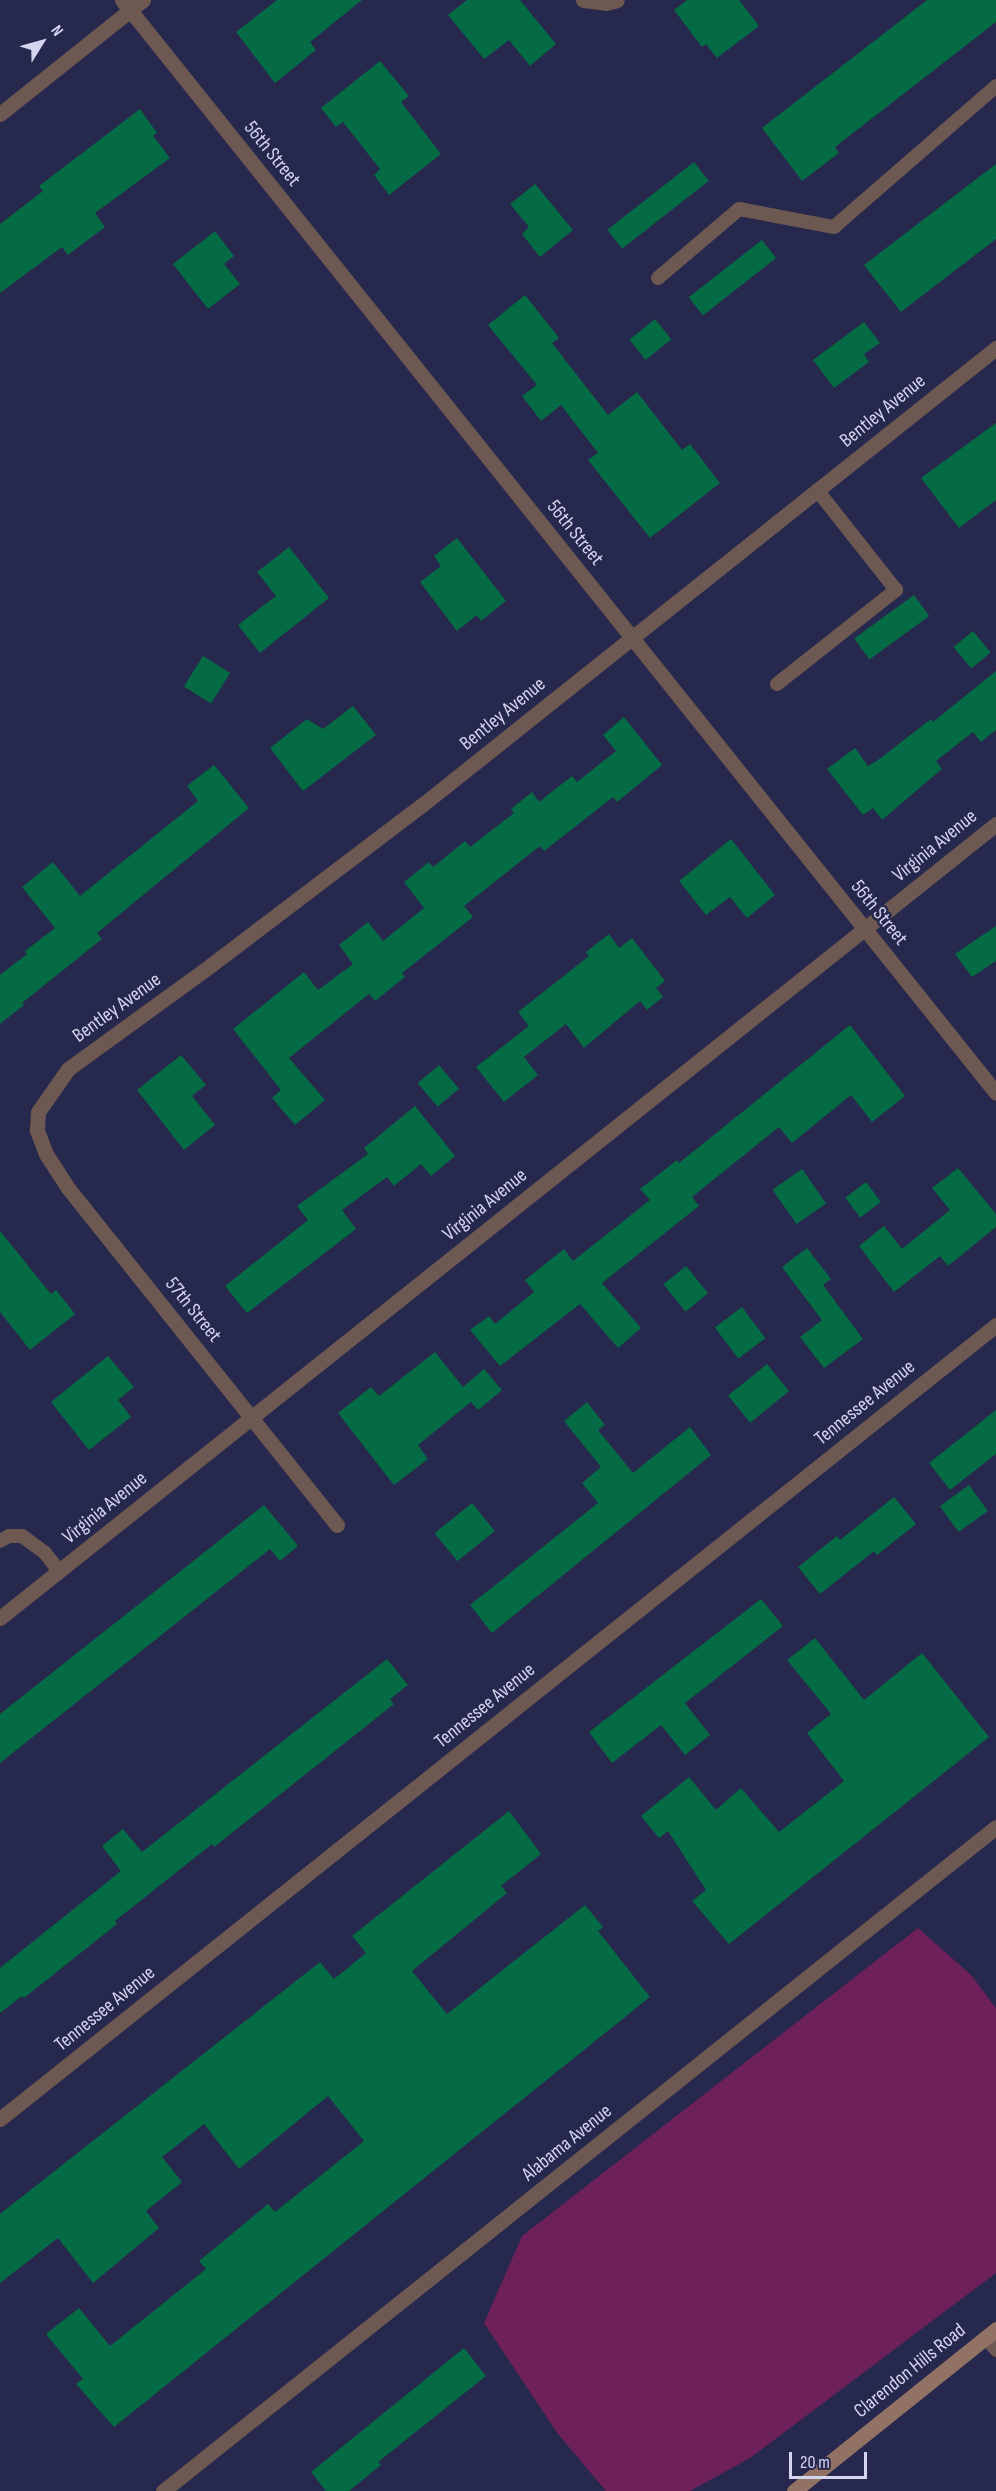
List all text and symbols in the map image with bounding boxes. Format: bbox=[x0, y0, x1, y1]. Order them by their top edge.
north arrow bbox=[12, 12, 72, 72]
text: N bbox=[47, 22, 67, 40]
street label: 56th Street bbox=[239, 117, 305, 191]
street label: Bentley Avenue bbox=[835, 369, 931, 453]
street label: 56th Street bbox=[542, 496, 608, 570]
street label: Bentley Avenue bbox=[455, 672, 551, 756]
street label: Virginia Avenue bbox=[888, 805, 982, 887]
street label: 56th Street bbox=[846, 876, 912, 950]
street label: Bentley Avenue bbox=[68, 968, 166, 1048]
street label: Virginia Avenue bbox=[438, 1164, 532, 1246]
street label: 57th Street bbox=[160, 1273, 226, 1347]
street label: Tennessee Avenue bbox=[810, 1355, 920, 1451]
street label: Virginia Avenue bbox=[58, 1467, 152, 1549]
street label: Tennessee Avenue bbox=[430, 1658, 540, 1754]
street label: Tennessee Avenue bbox=[50, 1961, 160, 2057]
street label: Alabama Avenue bbox=[517, 2099, 617, 2187]
street label: Clarendon Hills Road bbox=[849, 2319, 971, 2423]
scale bar bbox=[792, 2440, 870, 2478]
text: 20 m bbox=[800, 2452, 830, 2473]

